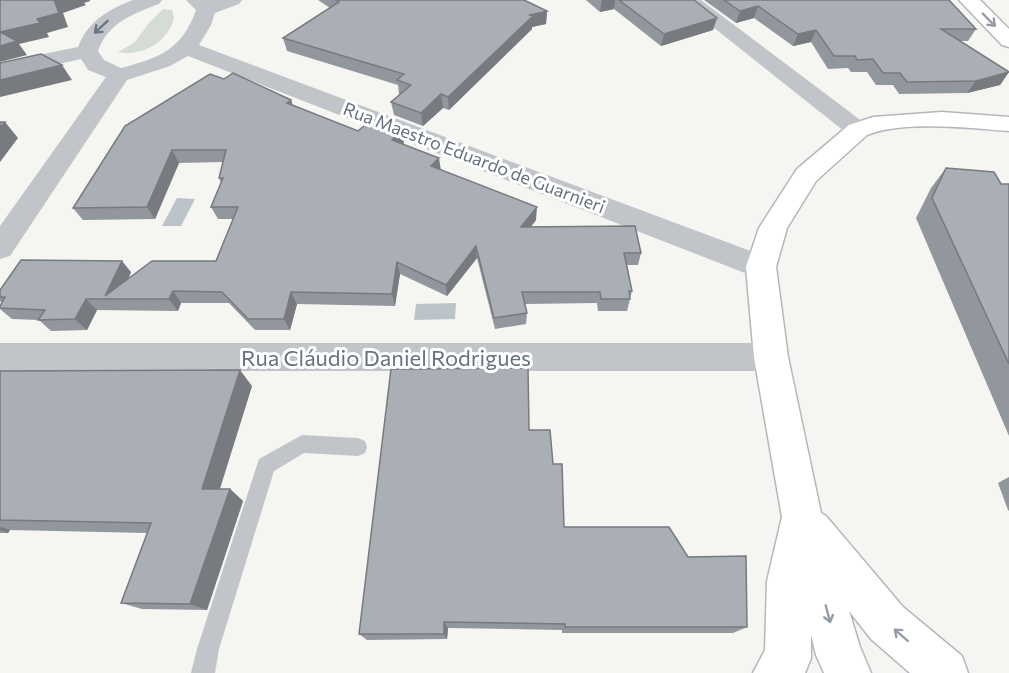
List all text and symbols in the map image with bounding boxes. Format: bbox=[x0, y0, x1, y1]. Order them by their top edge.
one-way arrow bbox=[982, 13, 996, 28]
one-way arrow bbox=[93, 19, 108, 34]
street label: Rua Maestro Eduardo de Guarnieri bbox=[340, 97, 608, 217]
street label: Rua Cláudio Daniel Rodrigues bbox=[241, 344, 531, 371]
one-way arrow bbox=[823, 604, 835, 623]
one-way arrow bbox=[894, 628, 909, 642]

